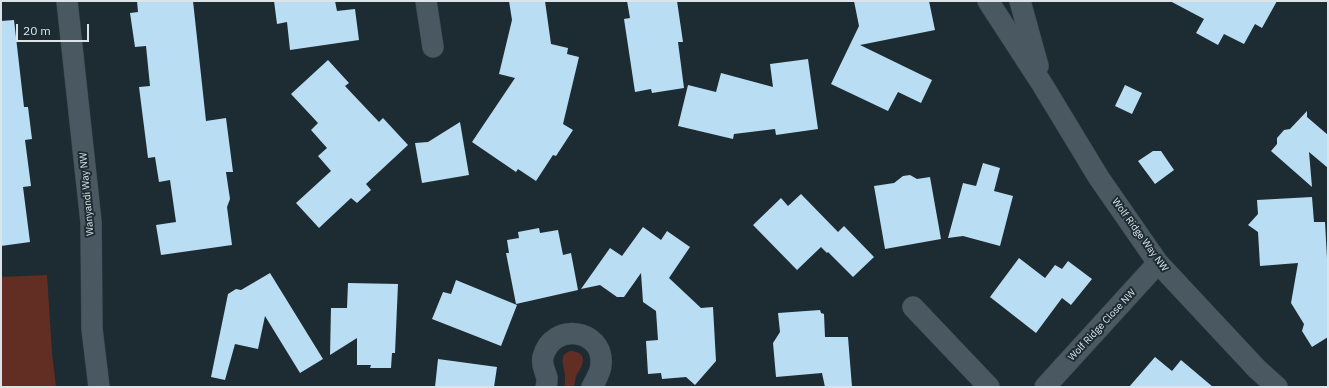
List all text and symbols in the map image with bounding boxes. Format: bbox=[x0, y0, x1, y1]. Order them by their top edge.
scale bar bbox=[18, 16, 91, 42]
text: 20 m bbox=[23, 23, 51, 38]
street label: Wanyandi Way NW bbox=[77, 152, 97, 236]
street label: Wolf Ridge Way NW bbox=[1109, 196, 1171, 274]
street label: Wolf Ridge Close NW bbox=[1066, 287, 1138, 363]

